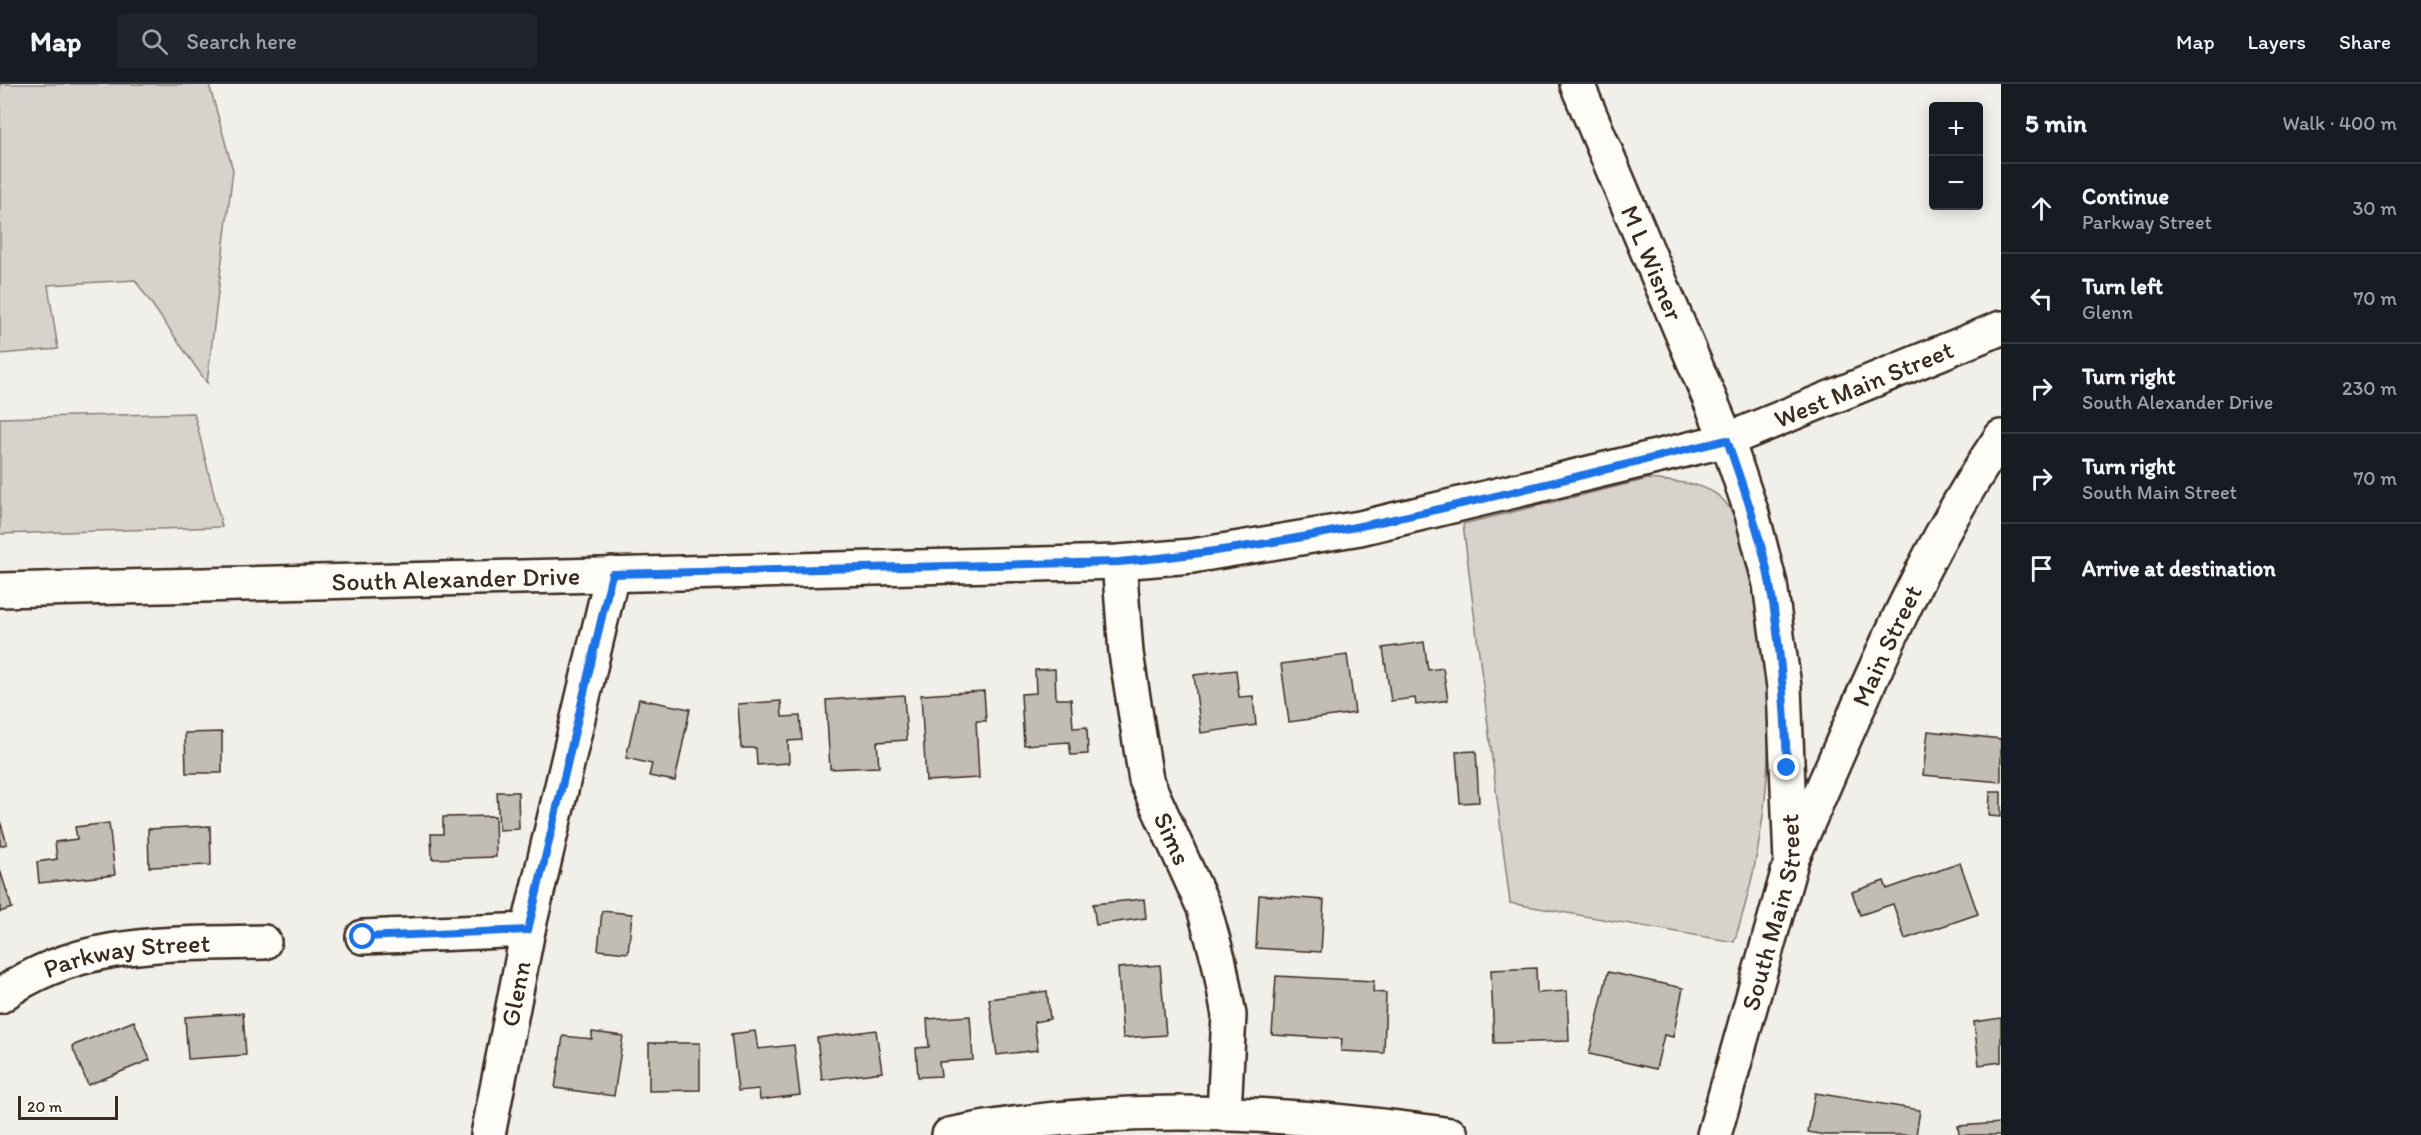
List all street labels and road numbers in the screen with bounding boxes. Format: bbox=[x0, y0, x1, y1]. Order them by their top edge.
street label: M L Wisner bbox=[1614, 200, 1691, 326]
street label: West Main Street bbox=[1769, 333, 1958, 435]
street label: South Alexander Drive bbox=[331, 559, 581, 598]
street label: Main Street bbox=[1844, 579, 1929, 711]
street label: Sims bbox=[1147, 807, 1198, 870]
street label: South Main Street bbox=[1734, 813, 1807, 1014]
street label: Parkway Street bbox=[38, 927, 211, 985]
street label: Glenn bbox=[494, 958, 538, 1029]

